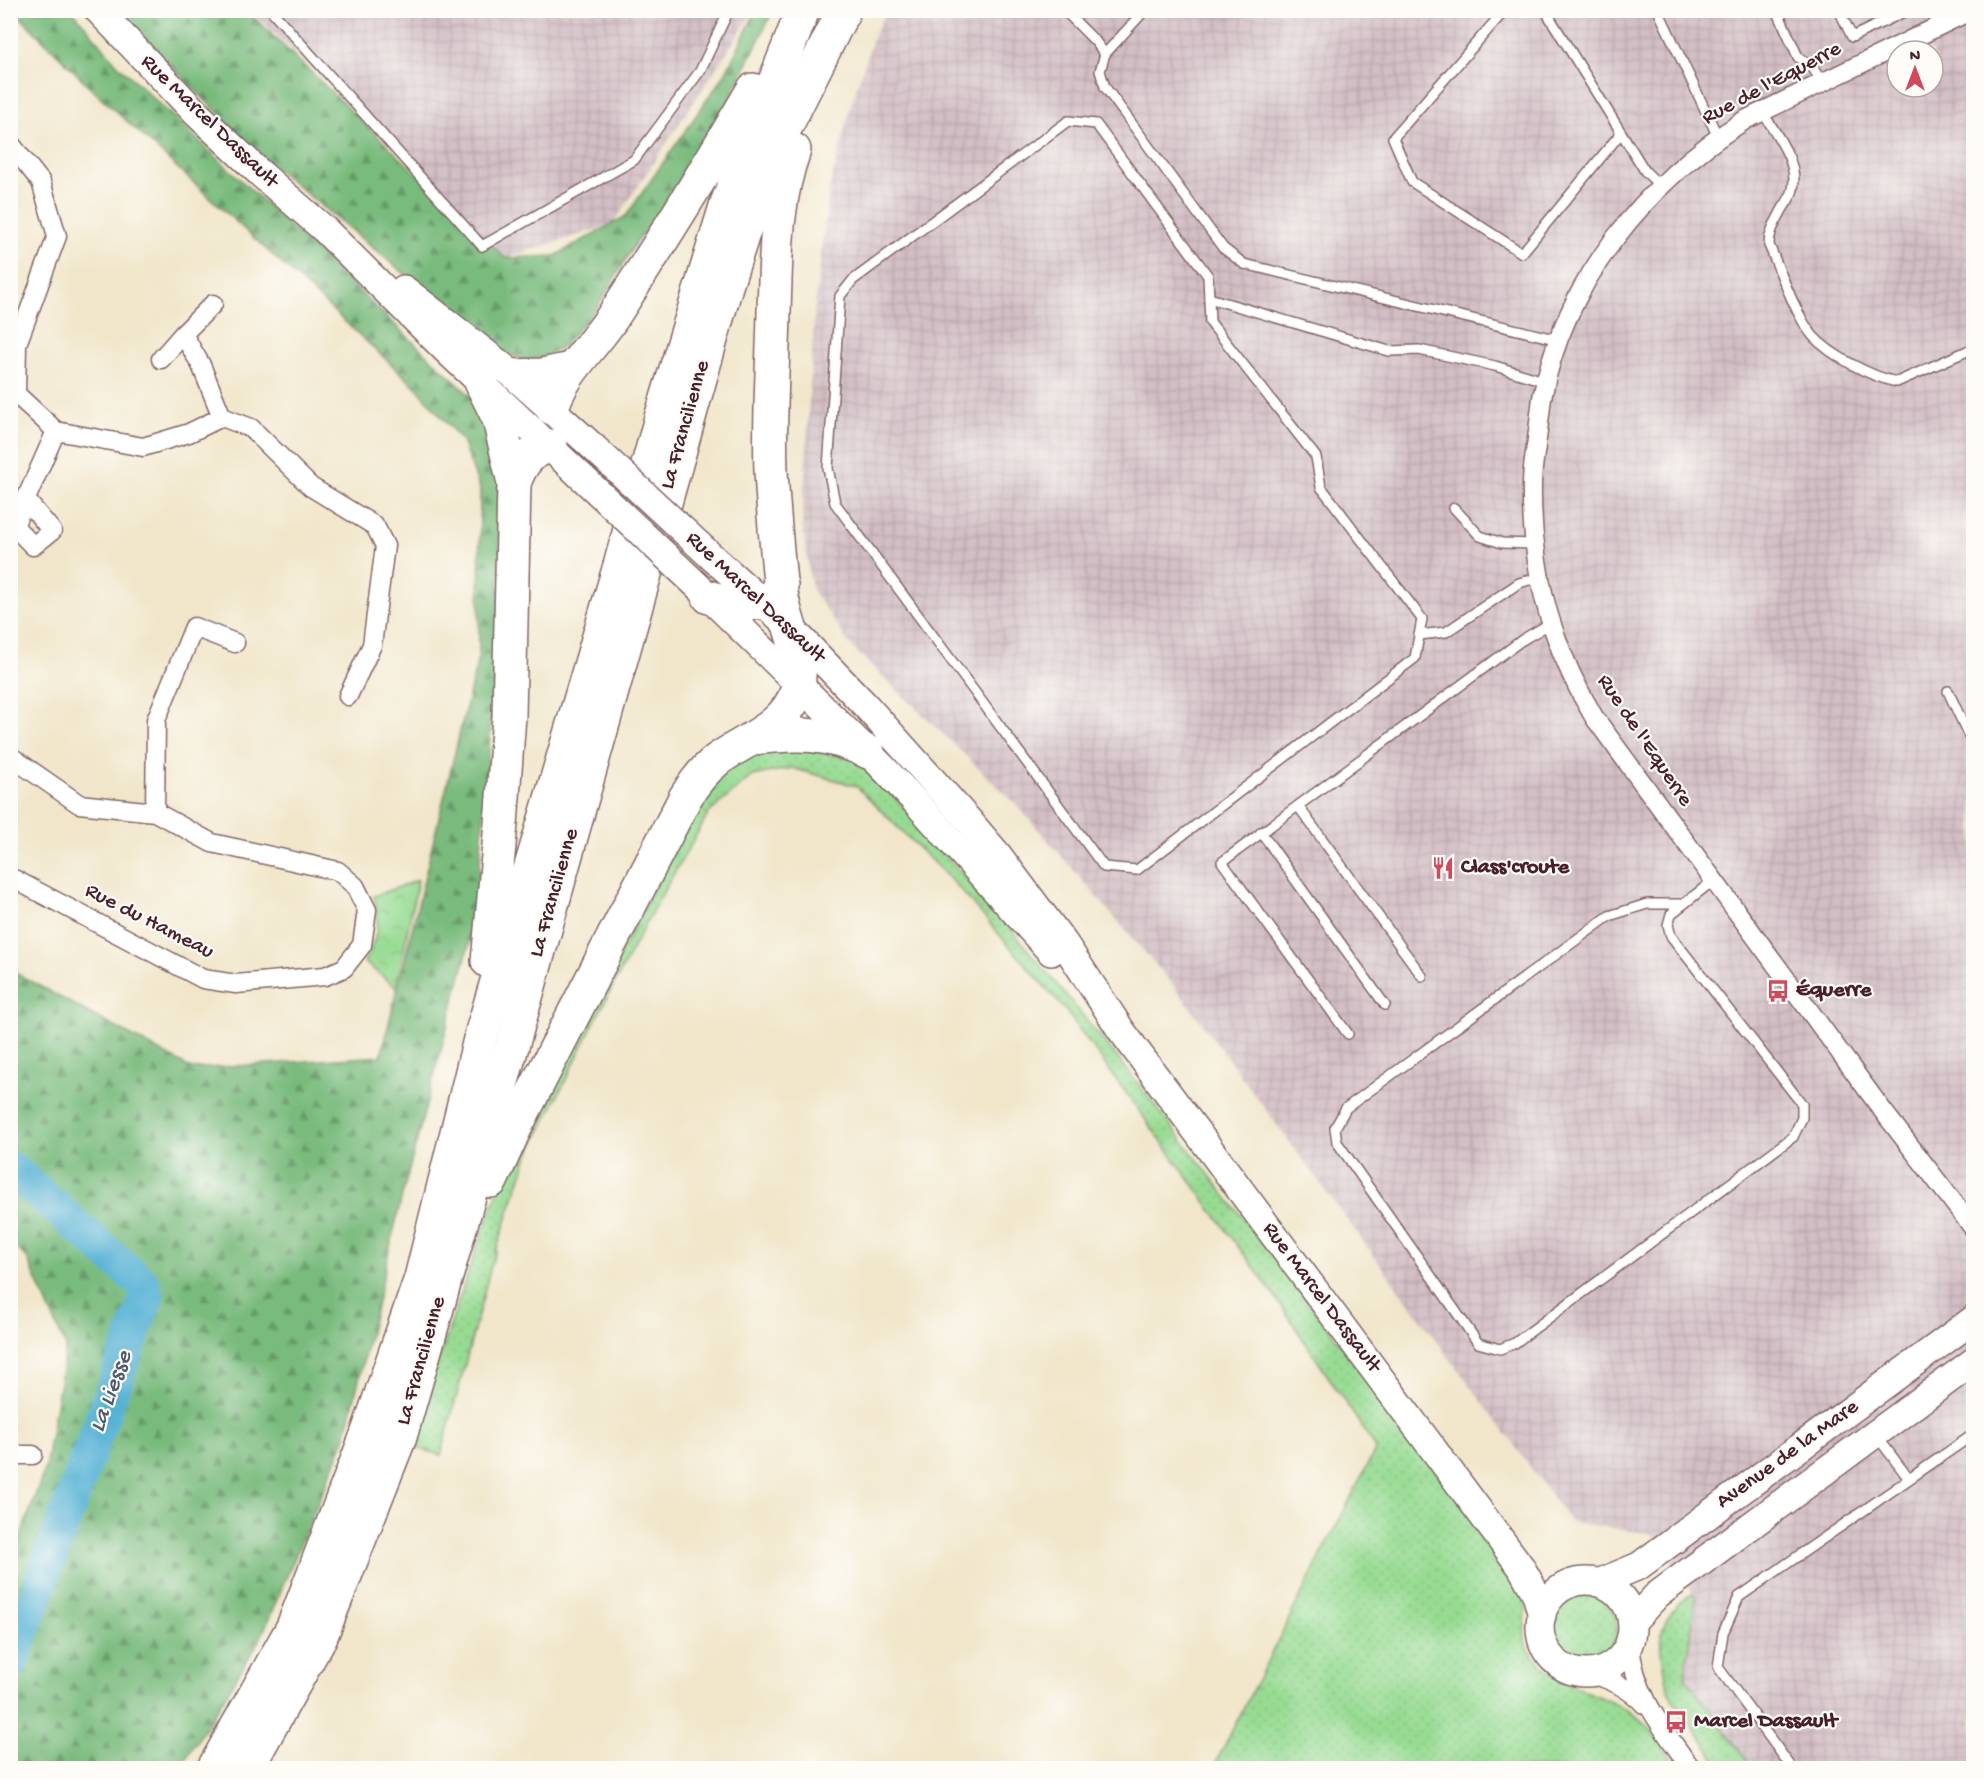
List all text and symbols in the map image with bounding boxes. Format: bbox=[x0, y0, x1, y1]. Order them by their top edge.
street label: Rue de l'Equerre bbox=[1698, 36, 1847, 132]
north arrow bbox=[1885, 39, 1945, 99]
text: N bbox=[1910, 48, 1921, 67]
street label: Rue Marcel Dassault bbox=[135, 50, 285, 196]
street label: La Francilienne bbox=[655, 357, 717, 492]
street label: Rue Marcel Dassault bbox=[680, 527, 832, 671]
street label: Rue de l'Equerre bbox=[1590, 670, 1698, 813]
street label: La Francilienne bbox=[524, 825, 586, 960]
restaurant icon: Class'croute bbox=[1430, 855, 1456, 881]
place label: Class'croute bbox=[1460, 855, 1570, 881]
street label: Rue du Hameau bbox=[80, 878, 218, 966]
bus stop icon: Équerre bbox=[1765, 978, 1791, 1004]
place label: Équerre bbox=[1796, 978, 1872, 1004]
street label: Rue Marcel Dassault bbox=[1256, 1218, 1387, 1380]
street label: La Francilienne bbox=[391, 1293, 453, 1428]
water label: La Liesse bbox=[84, 1346, 141, 1437]
street label: Avenue de la Mare bbox=[1712, 1394, 1865, 1515]
bus stop icon: Marcel Dassault bbox=[1663, 1709, 1689, 1735]
place label: Marcel Dassault bbox=[1694, 1709, 1839, 1735]

